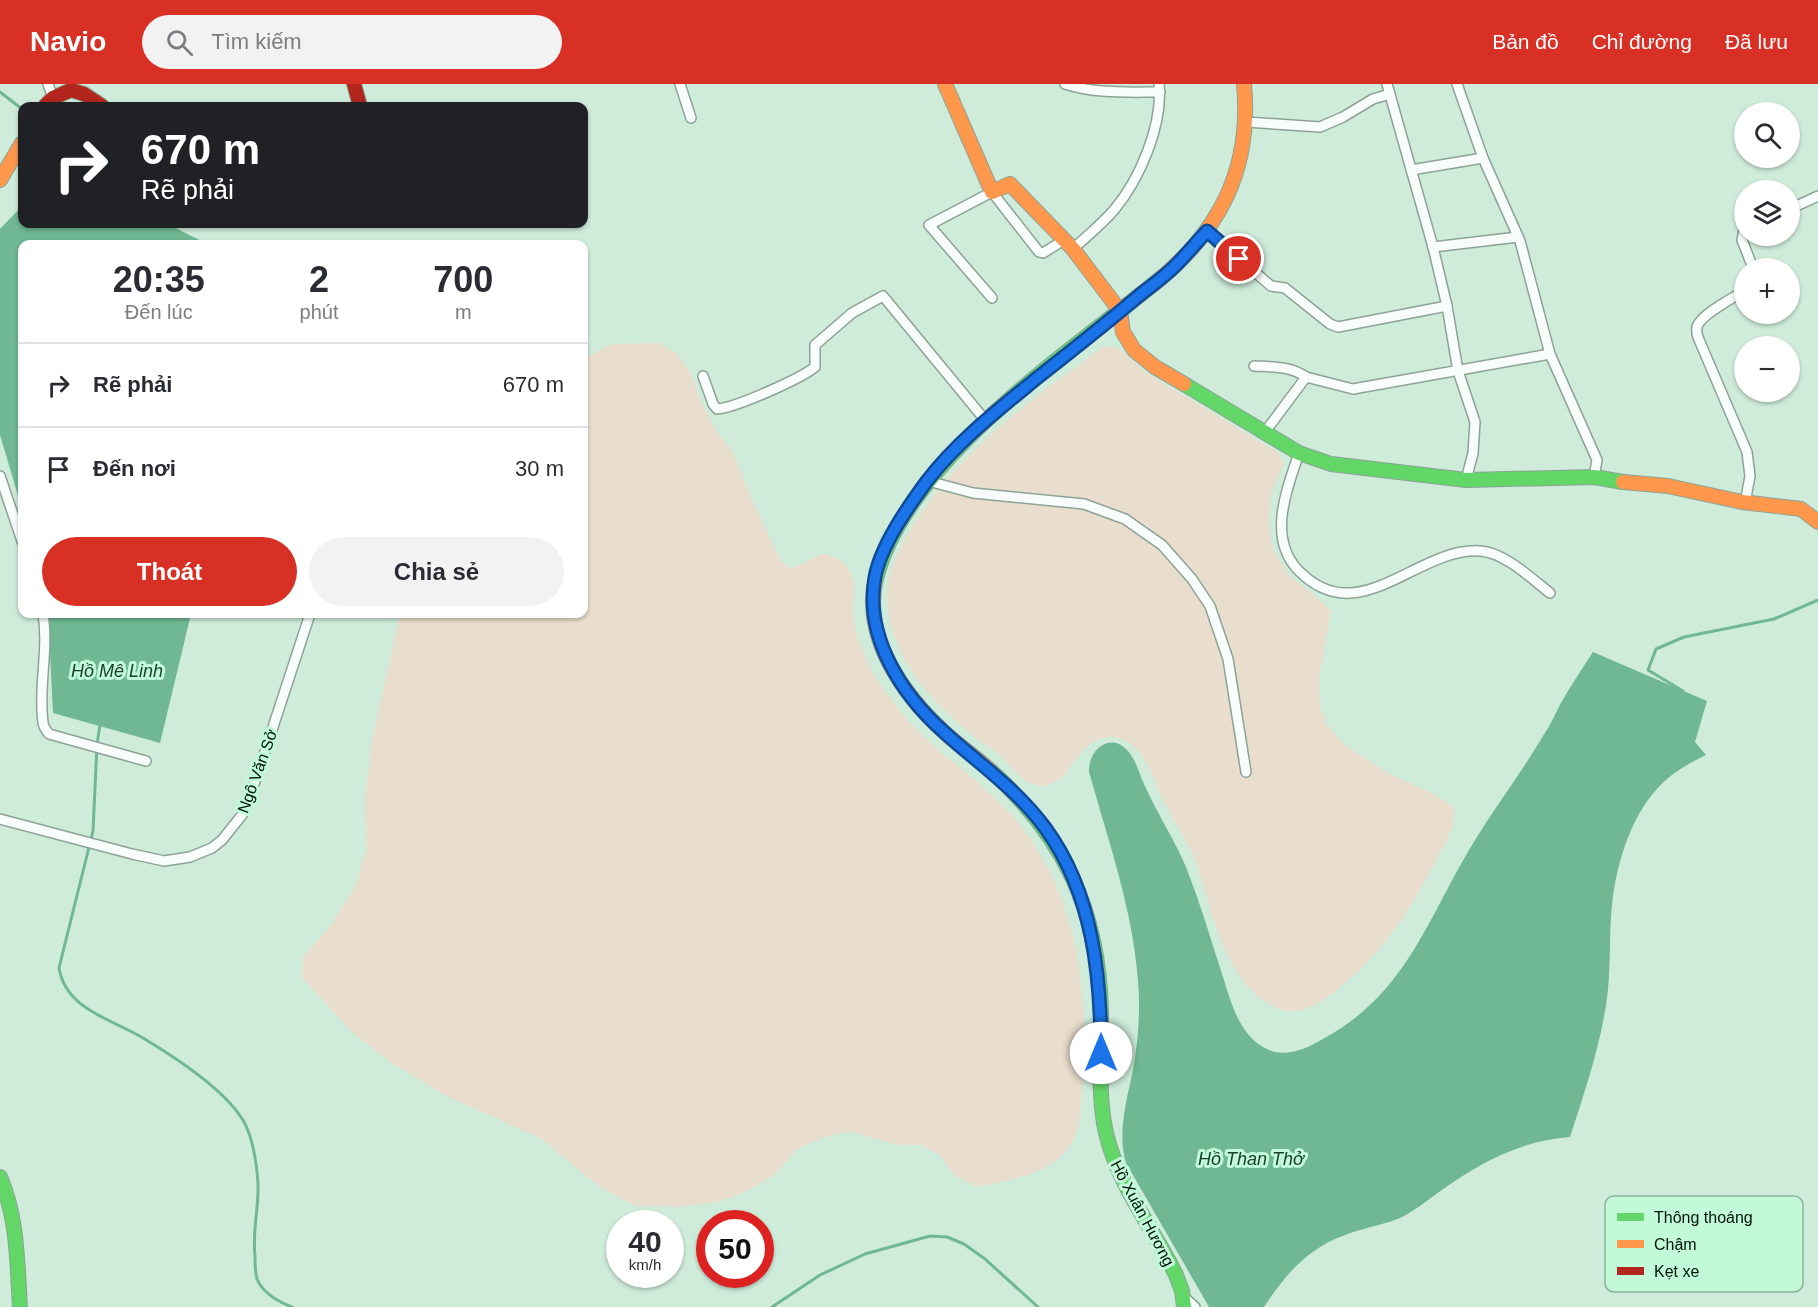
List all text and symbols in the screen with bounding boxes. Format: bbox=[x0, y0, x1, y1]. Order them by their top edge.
search box bbox=[142, 15, 562, 69]
text: Navio bbox=[30, 26, 106, 57]
icon: search bbox=[163, 26, 196, 59]
text: Tìm kiếm bbox=[211, 29, 302, 54]
text: Bản đồ bbox=[1492, 30, 1559, 53]
text: Chỉ đường bbox=[1592, 30, 1692, 53]
text: Đã lưu bbox=[1725, 30, 1788, 53]
map controls bbox=[1734, 102, 1800, 402]
button: search bbox=[1734, 102, 1800, 168]
icon: right bbox=[42, 126, 120, 204]
text: 670 m bbox=[141, 126, 260, 173]
text: Rẽ phải bbox=[141, 175, 234, 205]
button: layers bbox=[1734, 180, 1800, 246]
pin bbox=[1213, 233, 1264, 284]
icon: arrive bbox=[1222, 242, 1255, 275]
button: + bbox=[1734, 258, 1800, 324]
text: 20:35 bbox=[113, 259, 205, 300]
text: 2 bbox=[309, 259, 329, 300]
text: 700 bbox=[433, 259, 493, 300]
text: Đến lúc bbox=[125, 301, 193, 323]
text: phút bbox=[300, 301, 338, 323]
text: m bbox=[455, 301, 472, 323]
button: − bbox=[1734, 336, 1800, 402]
icon: right bbox=[42, 369, 75, 402]
text: Rẽ phải bbox=[93, 372, 172, 397]
text: 670 m bbox=[503, 372, 564, 397]
icon: arrive bbox=[42, 453, 75, 486]
text: Đến nơi bbox=[93, 456, 176, 481]
text: 30 m bbox=[515, 456, 564, 481]
button: Thoát bbox=[42, 537, 297, 606]
button: Chia sẻ bbox=[309, 537, 564, 606]
water label: Hồ Mê Linh bbox=[71, 661, 163, 681]
street label: Ngô Văn Sở bbox=[234, 726, 281, 815]
position arrow bbox=[1069, 1021, 1133, 1085]
water label: Hồ Than Thở bbox=[1198, 1149, 1306, 1169]
street label: Hồ Xuân Hương bbox=[1108, 1157, 1178, 1269]
legend bbox=[1605, 1196, 1803, 1292]
text: Thông thoáng bbox=[1654, 1209, 1753, 1226]
speed limit sign: 50 bbox=[696, 1210, 774, 1288]
text: 40 bbox=[628, 1225, 662, 1258]
text: Chậm bbox=[1654, 1236, 1697, 1253]
text: km/h bbox=[629, 1256, 661, 1273]
text: Kẹt xe bbox=[1654, 1263, 1699, 1280]

